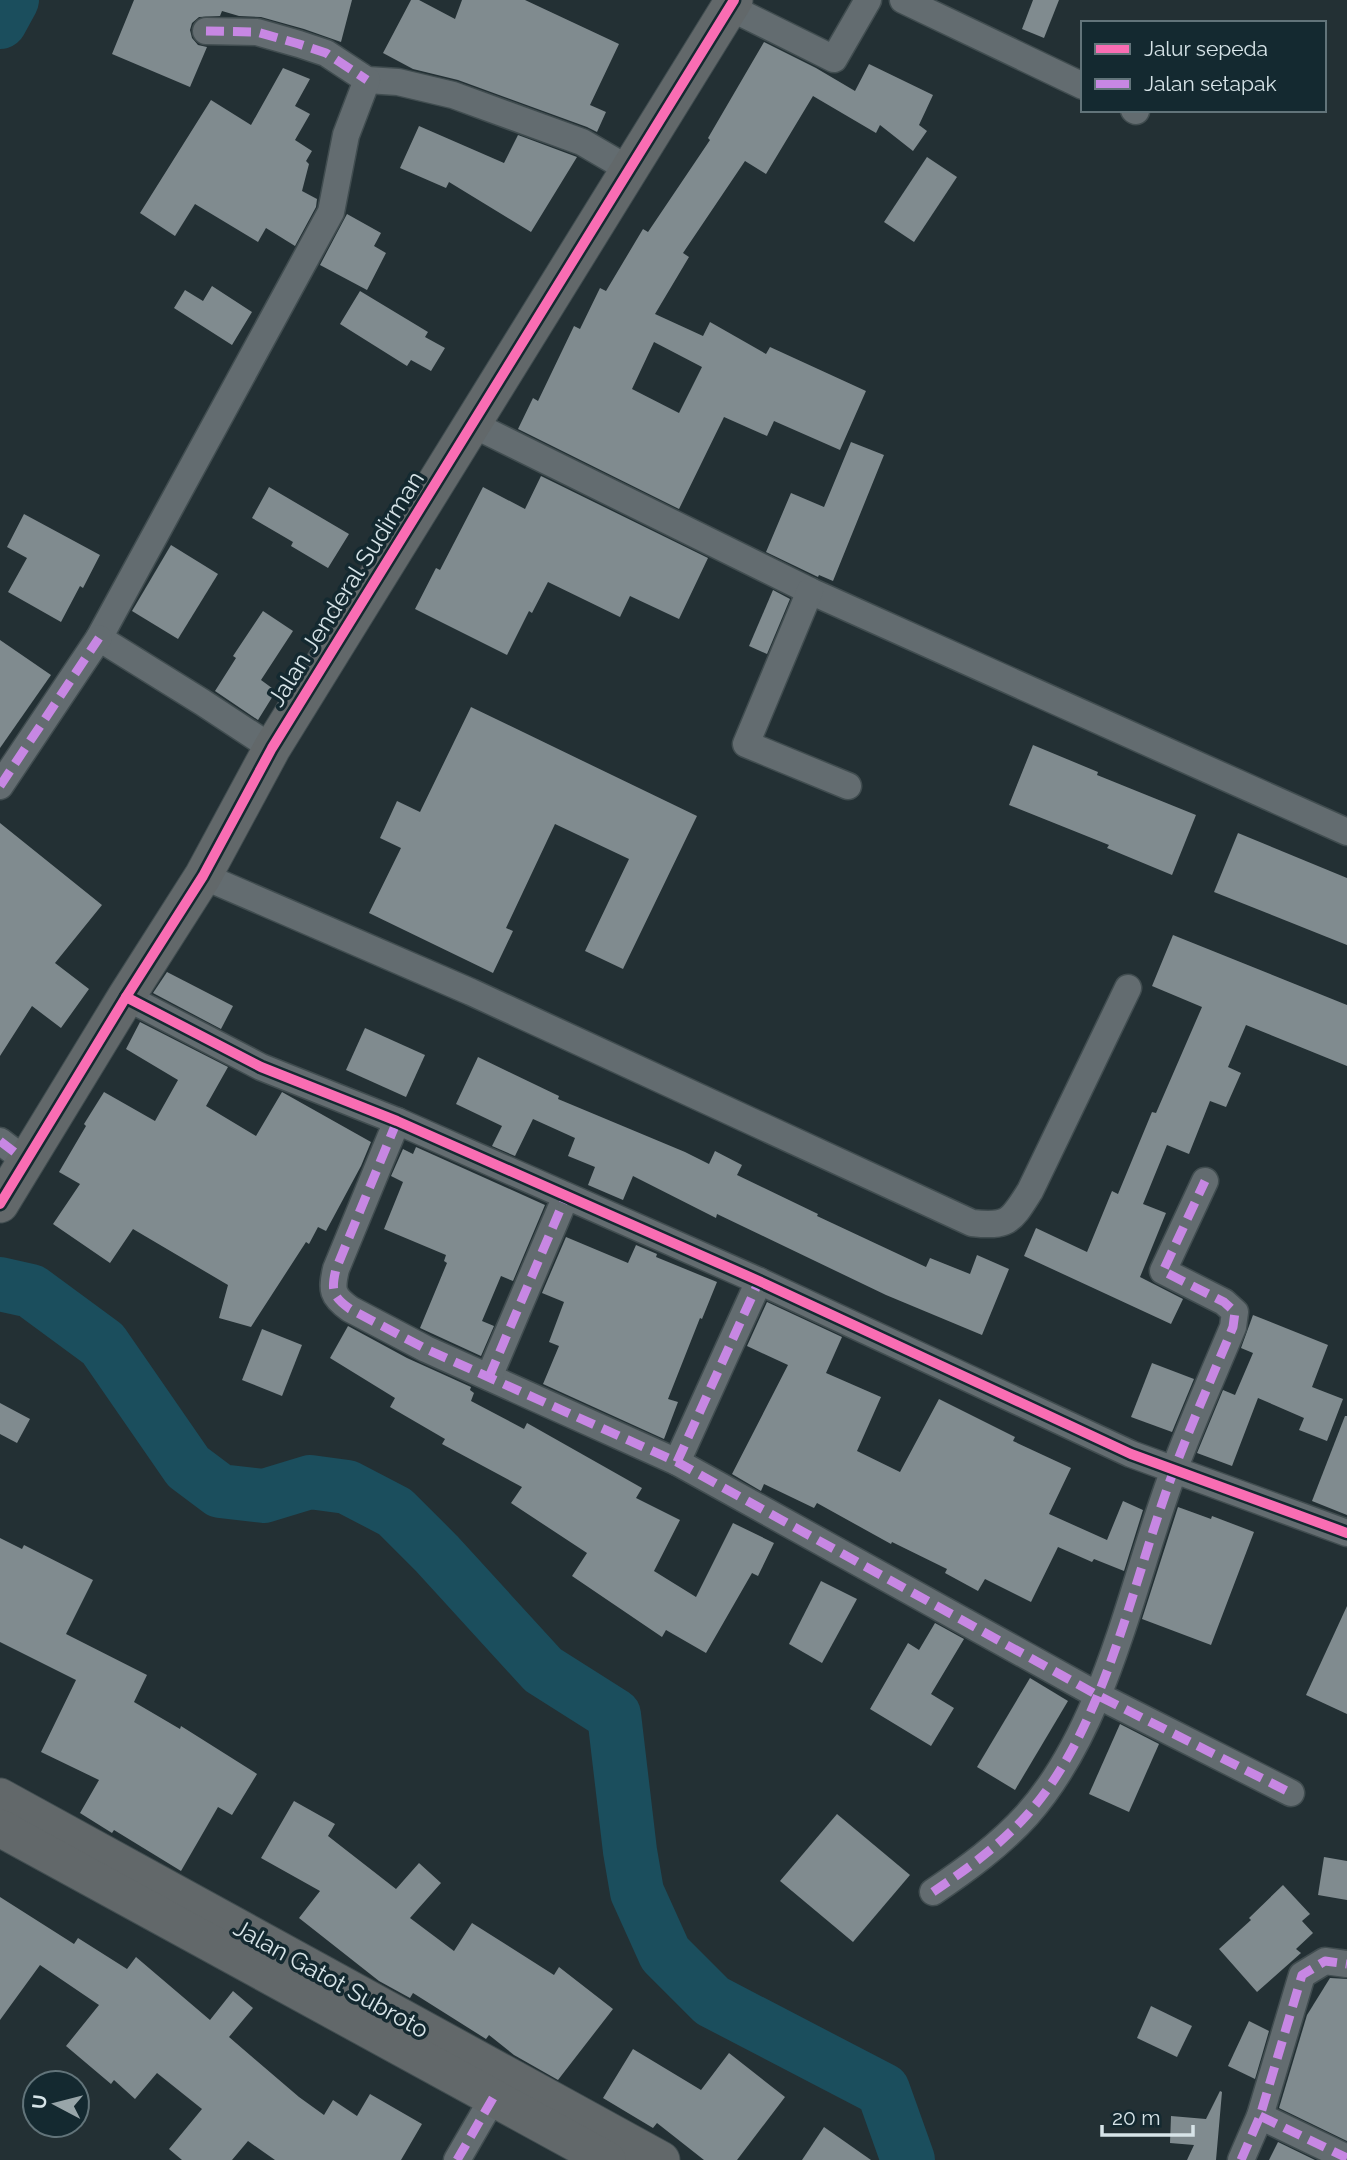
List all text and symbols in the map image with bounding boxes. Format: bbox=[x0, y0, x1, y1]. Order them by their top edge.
legend bbox=[1081, 21, 1326, 112]
text: Jalur sepeda bbox=[1144, 36, 1268, 61]
text: Jalan setapak bbox=[1144, 71, 1277, 96]
street label: Jalan Jenderal Sudirman bbox=[261, 466, 430, 712]
street label: Jalan Gatot Subroto bbox=[229, 1913, 434, 2044]
north arrow bbox=[21, 2069, 91, 2139]
text: U bbox=[27, 2094, 51, 2110]
scale bar bbox=[1102, 2094, 1193, 2138]
text: 20 m bbox=[1112, 2105, 1160, 2130]

